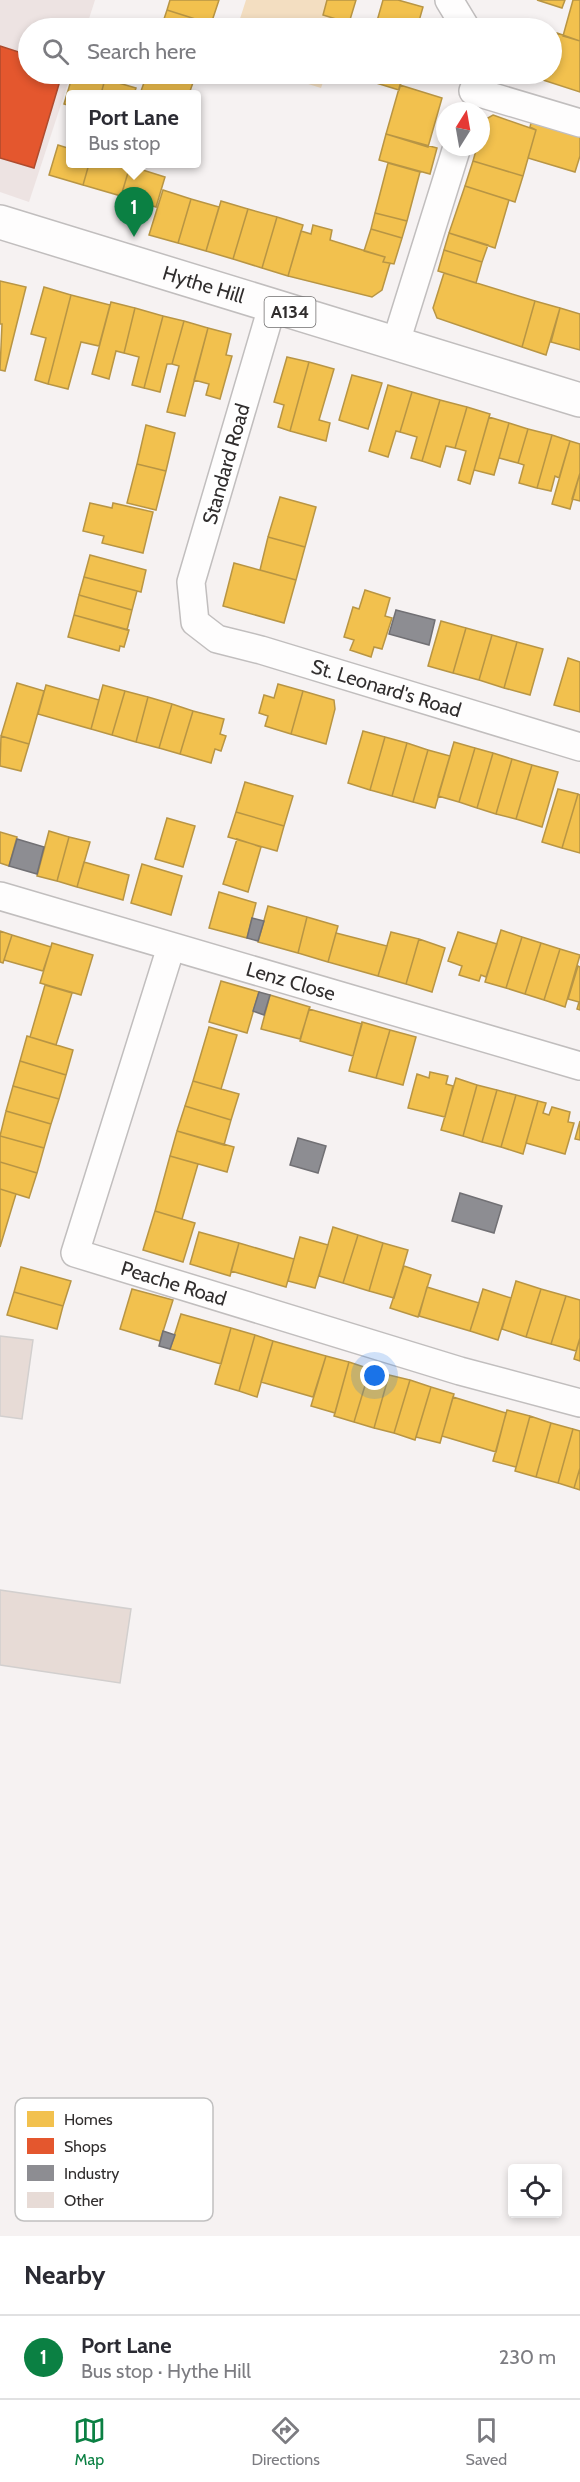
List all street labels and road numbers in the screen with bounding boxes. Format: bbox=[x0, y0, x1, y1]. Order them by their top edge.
street label: Hythe Hill bbox=[160, 261, 248, 308]
road number: A134 bbox=[264, 297, 316, 327]
street label: Standard Road bbox=[197, 401, 255, 527]
street label: St. Leonard's Road bbox=[309, 654, 464, 722]
street label: Lenz Close bbox=[243, 957, 338, 1006]
street label: Peache Road bbox=[118, 1256, 229, 1311]

